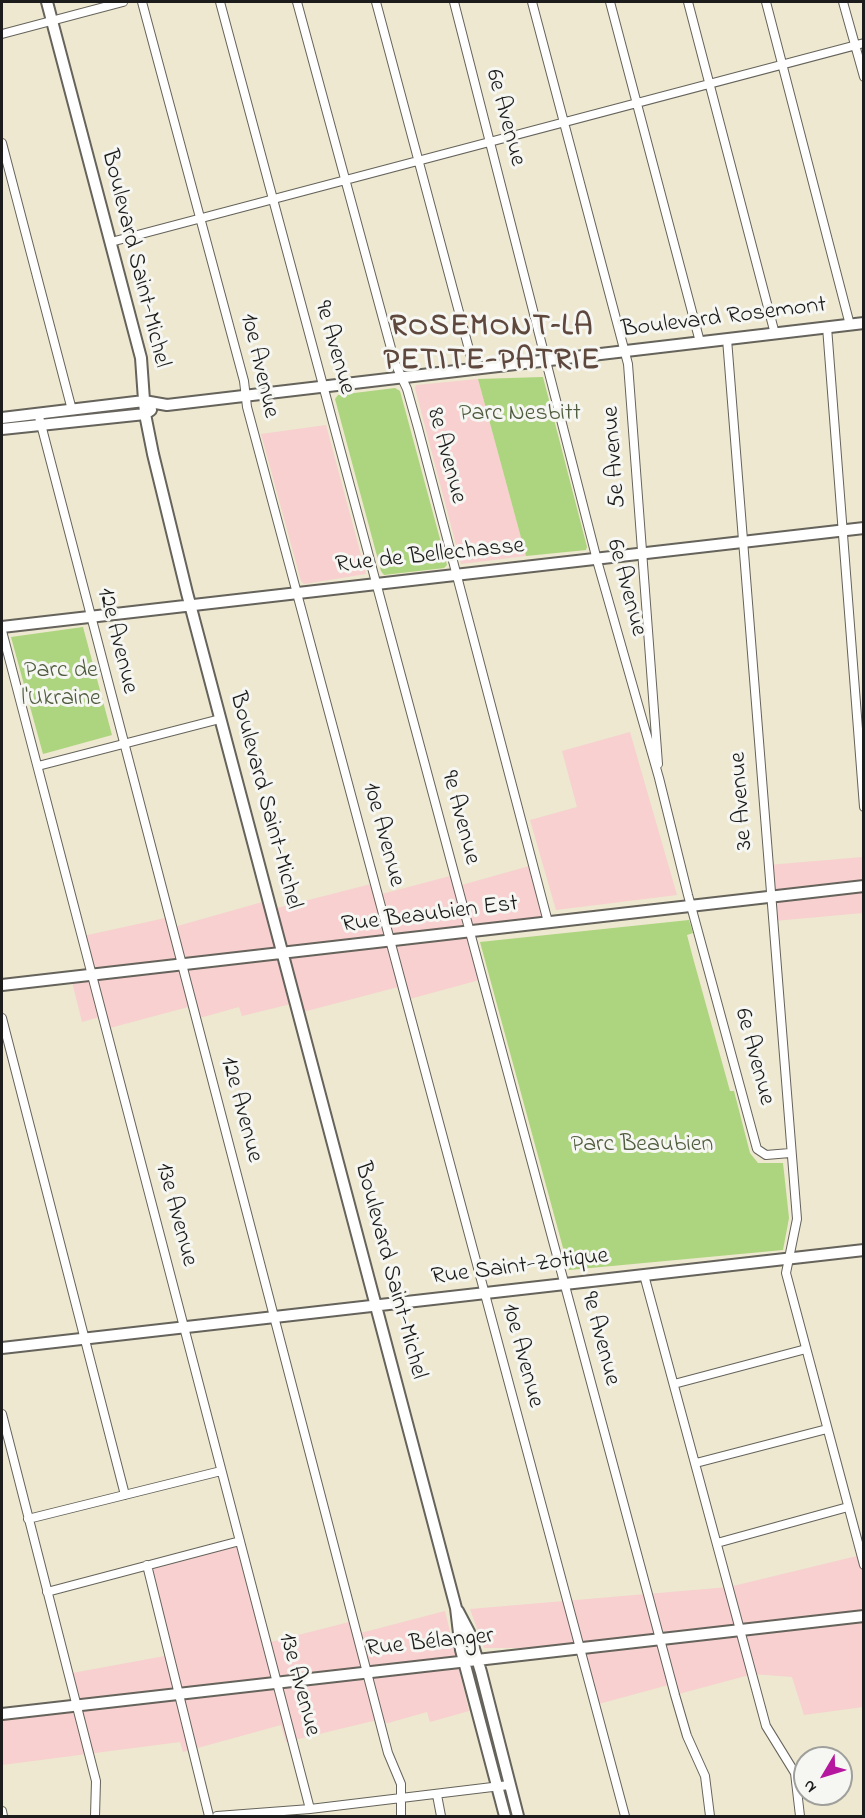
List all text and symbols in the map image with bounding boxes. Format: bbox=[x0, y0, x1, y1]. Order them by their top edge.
street label: 6e Avenue bbox=[477, 66, 531, 170]
street label: Boulevard Saint-Michel bbox=[93, 147, 175, 371]
street label: Boulevard Rosemont bbox=[620, 292, 828, 346]
street label: 9e Avenue bbox=[306, 298, 360, 398]
street label: 10e Avenue bbox=[232, 311, 284, 421]
district label: ROSEMONT–LA PETITE-PATRIE bbox=[383, 311, 601, 382]
park label: Parc Nesbitt bbox=[459, 401, 581, 429]
street label: 8e Avenue bbox=[418, 405, 472, 507]
street label: 5e Avenue bbox=[598, 405, 634, 509]
street label: Rue de Bellechasse bbox=[334, 533, 526, 581]
street label: 6e Avenue bbox=[598, 536, 652, 640]
street label: 12e Avenue bbox=[89, 585, 143, 697]
park label: Parc de l'Ukraine bbox=[21, 658, 101, 714]
street label: Boulevard Saint-Michel bbox=[221, 689, 307, 913]
street label: 3e Avenue bbox=[725, 751, 761, 851]
street label: 9e Avenue bbox=[433, 768, 485, 868]
street label: 10e Avenue bbox=[354, 780, 410, 890]
street label: Rue Beaubien Est bbox=[340, 891, 520, 941]
street label: 6e Avenue bbox=[726, 1005, 780, 1109]
street label: 12e Avenue bbox=[212, 1054, 268, 1166]
park label: Parc Beaubien bbox=[571, 1132, 713, 1160]
street label: Boulevard Saint-Michel bbox=[346, 1159, 432, 1383]
street label: 13e Avenue bbox=[147, 1160, 203, 1270]
street label: Rue Saint-Zotique bbox=[430, 1243, 610, 1293]
street label: 9e Avenue bbox=[573, 1289, 625, 1389]
street label: 10e Avenue bbox=[493, 1301, 549, 1411]
street label: Rue Bélanger bbox=[365, 1623, 495, 1665]
street label: 13e Avenue bbox=[270, 1630, 326, 1740]
north arrow bbox=[793, 1746, 853, 1806]
text: N bbox=[798, 1774, 823, 1797]

